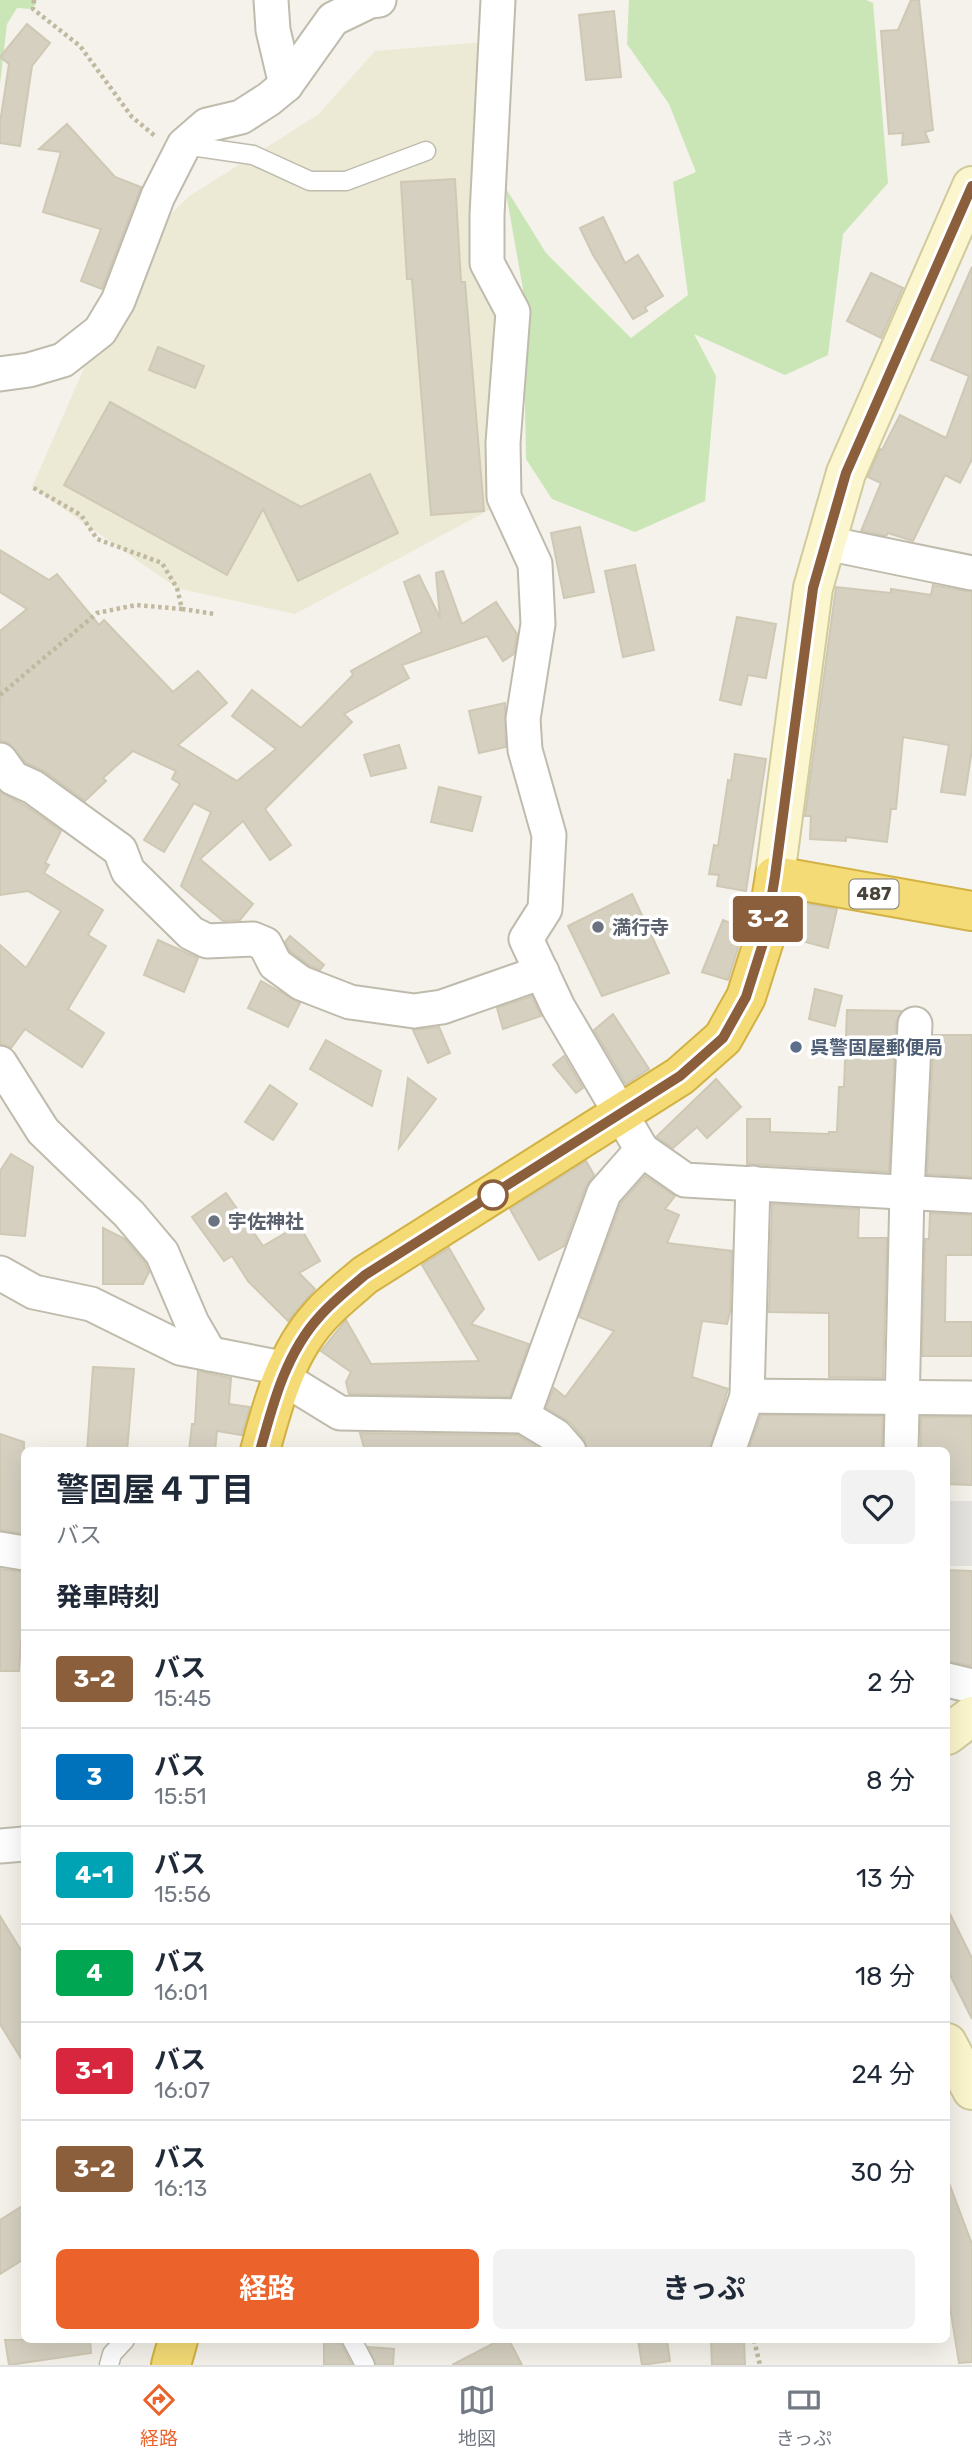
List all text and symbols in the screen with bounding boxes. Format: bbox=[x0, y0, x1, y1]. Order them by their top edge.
road number: 487 bbox=[850, 880, 898, 908]
line badge: 3-2 bbox=[728, 896, 808, 942]
text: 3-2 bbox=[747, 905, 789, 933]
place label: 満行寺 bbox=[612, 916, 669, 939]
marker: 満行寺 bbox=[590, 919, 606, 935]
place label: 呉警固屋郵便局 bbox=[810, 1036, 943, 1059]
marker: 呉警固屋郵便局 bbox=[788, 1039, 804, 1055]
unlabelled marker bbox=[478, 1180, 508, 1210]
place label: 宇佐神社 bbox=[228, 1210, 304, 1233]
marker: 宇佐神社 bbox=[206, 1213, 222, 1229]
text: 警固屋４丁目 bbox=[56, 1470, 254, 1509]
button: heart bbox=[841, 1470, 915, 1544]
text: バス bbox=[56, 1521, 102, 1549]
text: 発車時刻 bbox=[56, 1582, 160, 1613]
text: バス bbox=[154, 1653, 206, 1684]
text: 3-2 bbox=[73, 1665, 116, 1693]
text: 2 分 bbox=[867, 1667, 915, 1698]
text: 15:45 bbox=[154, 1684, 211, 1712]
text: バス bbox=[154, 1751, 206, 1782]
text: 3 bbox=[87, 1763, 102, 1791]
text: 8 分 bbox=[866, 1765, 915, 1796]
text: 15:51 bbox=[154, 1782, 207, 1810]
text: バス bbox=[154, 1849, 206, 1880]
text: 4-1 bbox=[75, 1861, 114, 1889]
text: 13 分 bbox=[856, 1863, 915, 1894]
text: 15:56 bbox=[154, 1880, 211, 1908]
text: バス bbox=[154, 1947, 206, 1978]
text: 4 bbox=[86, 1959, 103, 1987]
text: 18 分 bbox=[855, 1961, 915, 1992]
text: 16:01 bbox=[154, 1978, 208, 2006]
text: バス bbox=[154, 2045, 206, 2076]
text: 3-1 bbox=[75, 2057, 114, 2085]
text: 24 分 bbox=[851, 2059, 915, 2090]
text: 16:07 bbox=[154, 2076, 210, 2104]
text: バス bbox=[154, 2143, 206, 2174]
text: 3-2 bbox=[73, 2155, 116, 2183]
text: 30 分 bbox=[850, 2157, 915, 2188]
text: 16:13 bbox=[154, 2174, 207, 2202]
button: 経路 bbox=[56, 2249, 479, 2329]
button: きっぷ bbox=[493, 2249, 915, 2329]
tab: 経路 bbox=[140, 2381, 178, 2450]
tab: 地図 bbox=[458, 2381, 496, 2450]
tab: きっぷ bbox=[776, 2381, 832, 2450]

